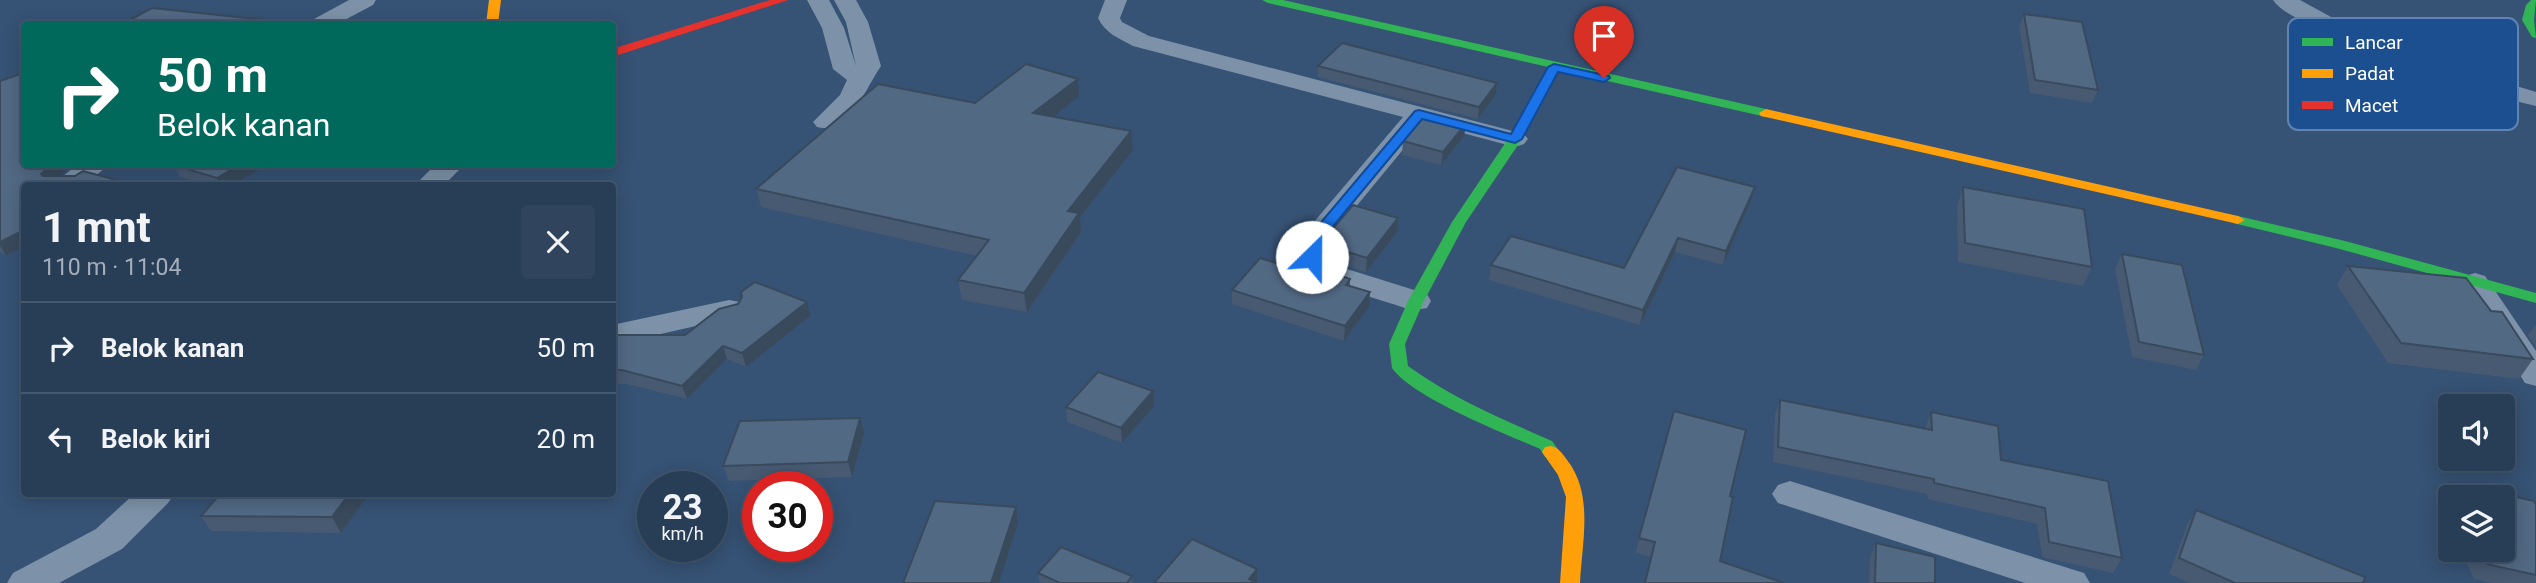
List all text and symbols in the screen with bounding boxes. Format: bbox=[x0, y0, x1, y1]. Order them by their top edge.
pin bbox=[1574, 6, 1634, 78]
icon: arrive bbox=[1585, 17, 1623, 55]
legend bbox=[2288, 18, 2518, 130]
text: Lancar bbox=[2345, 31, 2403, 54]
text: 50 m bbox=[157, 47, 268, 104]
icon: right bbox=[42, 49, 133, 140]
text: Padat bbox=[2345, 62, 2395, 85]
text: Macet bbox=[2345, 94, 2398, 117]
text: Belok kanan bbox=[157, 106, 330, 144]
text: 1 mnt bbox=[42, 203, 151, 252]
button: close bbox=[521, 205, 595, 279]
position arrow bbox=[1275, 220, 1349, 294]
text: 110 m · 11:04 bbox=[42, 254, 181, 281]
icon: right bbox=[42, 329, 80, 367]
text: Belok kanan bbox=[101, 333, 244, 363]
text: 50 m bbox=[537, 333, 595, 363]
map controls bbox=[2438, 394, 2515, 562]
button: sound bbox=[2438, 394, 2515, 471]
icon: left bbox=[42, 420, 80, 458]
text: Belok kiri bbox=[101, 424, 211, 454]
text: 20 m bbox=[537, 424, 595, 454]
speed limit sign: 30 bbox=[742, 471, 833, 562]
button: layers bbox=[2438, 485, 2515, 562]
text: 23 bbox=[662, 487, 703, 528]
text: km/h bbox=[661, 523, 704, 544]

